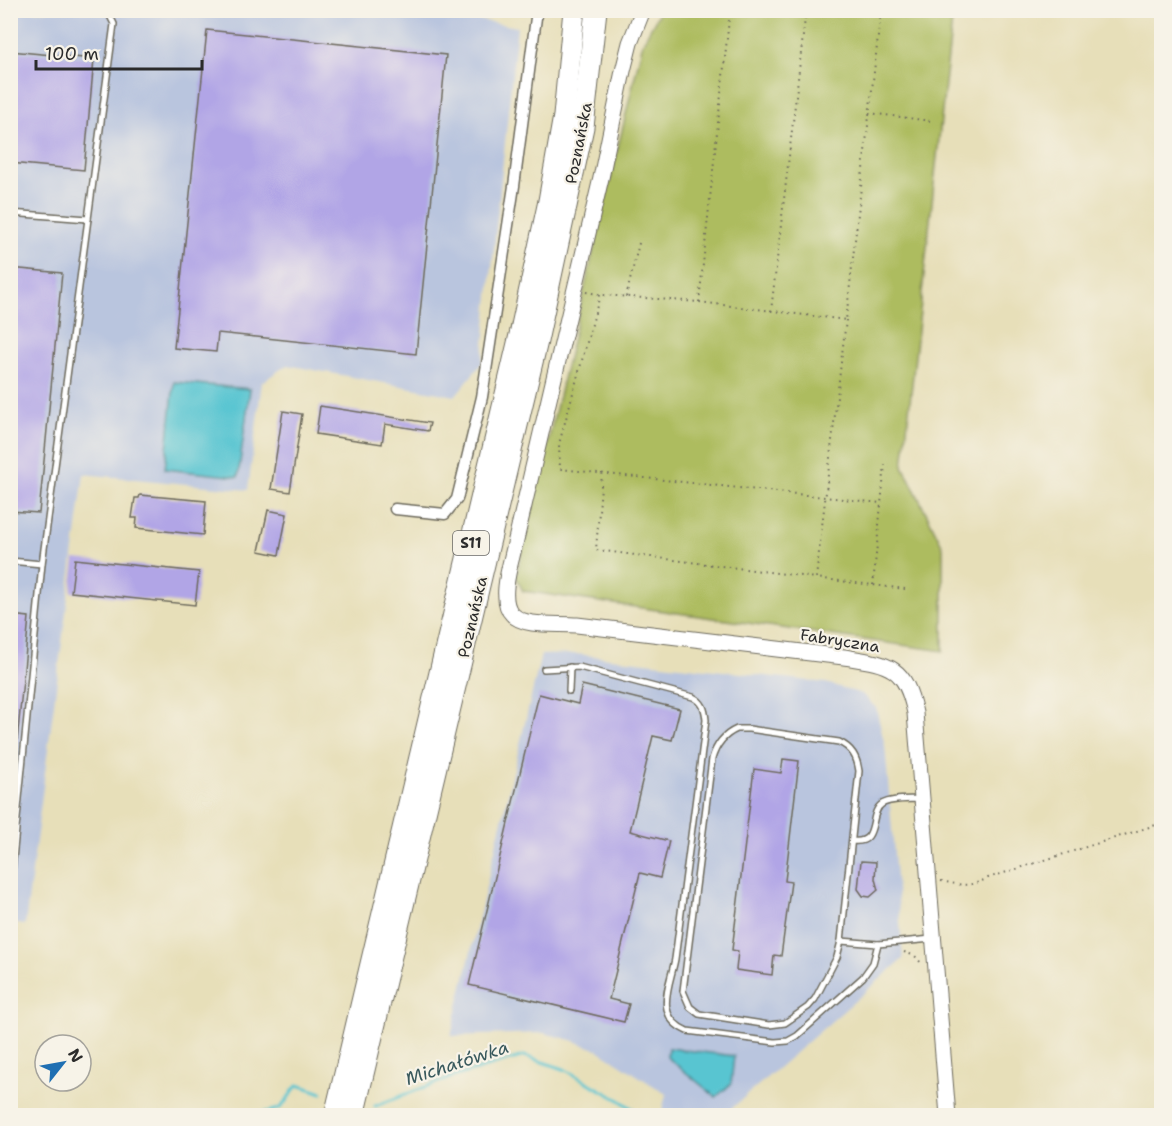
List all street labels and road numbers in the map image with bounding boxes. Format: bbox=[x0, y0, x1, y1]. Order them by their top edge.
street label: Poznańska bbox=[560, 100, 597, 186]
road number: S11 bbox=[453, 531, 489, 555]
street label: Poznańska bbox=[453, 574, 492, 660]
street label: Fabryczna bbox=[799, 624, 881, 657]

